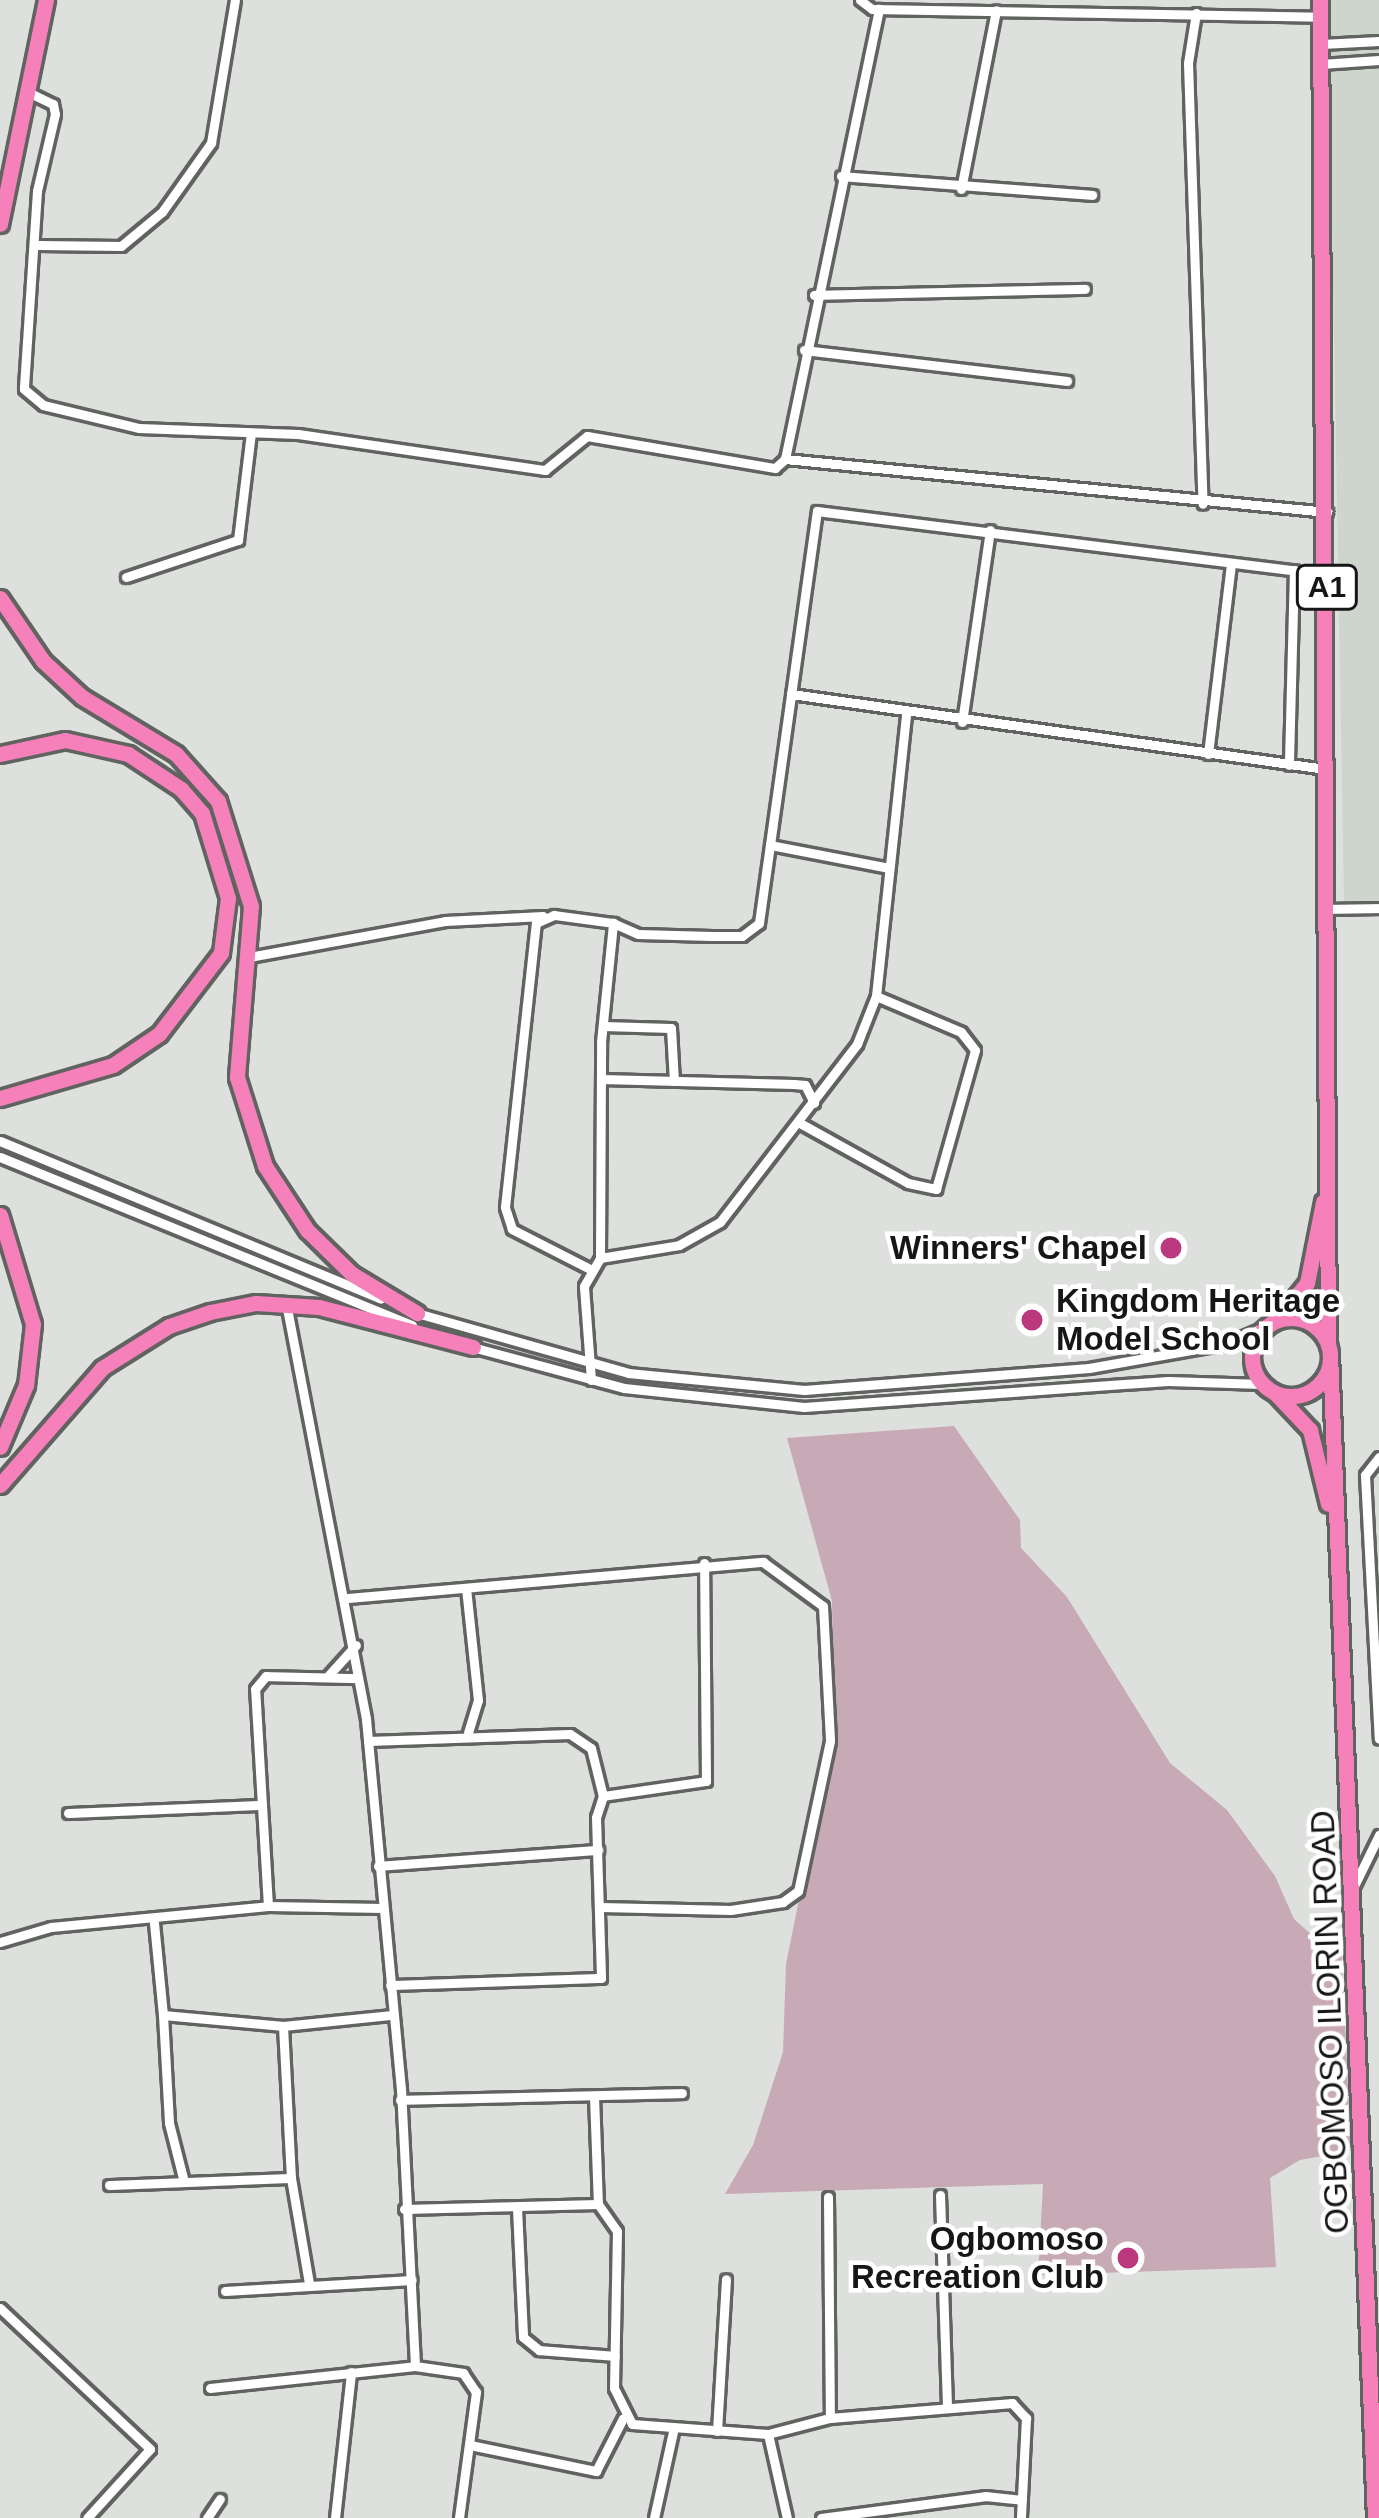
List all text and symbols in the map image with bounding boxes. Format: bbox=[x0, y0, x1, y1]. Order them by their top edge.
road number: A1 bbox=[1294, 563, 1360, 611]
place label: Winners' Chapel bbox=[890, 1228, 1147, 1268]
marker: Winners' Chapel bbox=[1158, 1235, 1184, 1261]
place label: Kingdom Heritage Model School bbox=[1056, 1281, 1340, 1359]
marker: Kingdom Heritage Model School bbox=[1019, 1307, 1045, 1333]
street label: OGBOMOSO ILORIN ROAD bbox=[1303, 1810, 1357, 2234]
place label: Ogbomoso Recreation Club bbox=[851, 2219, 1104, 2297]
marker: Ogbomoso Recreation Club bbox=[1115, 2245, 1141, 2271]

